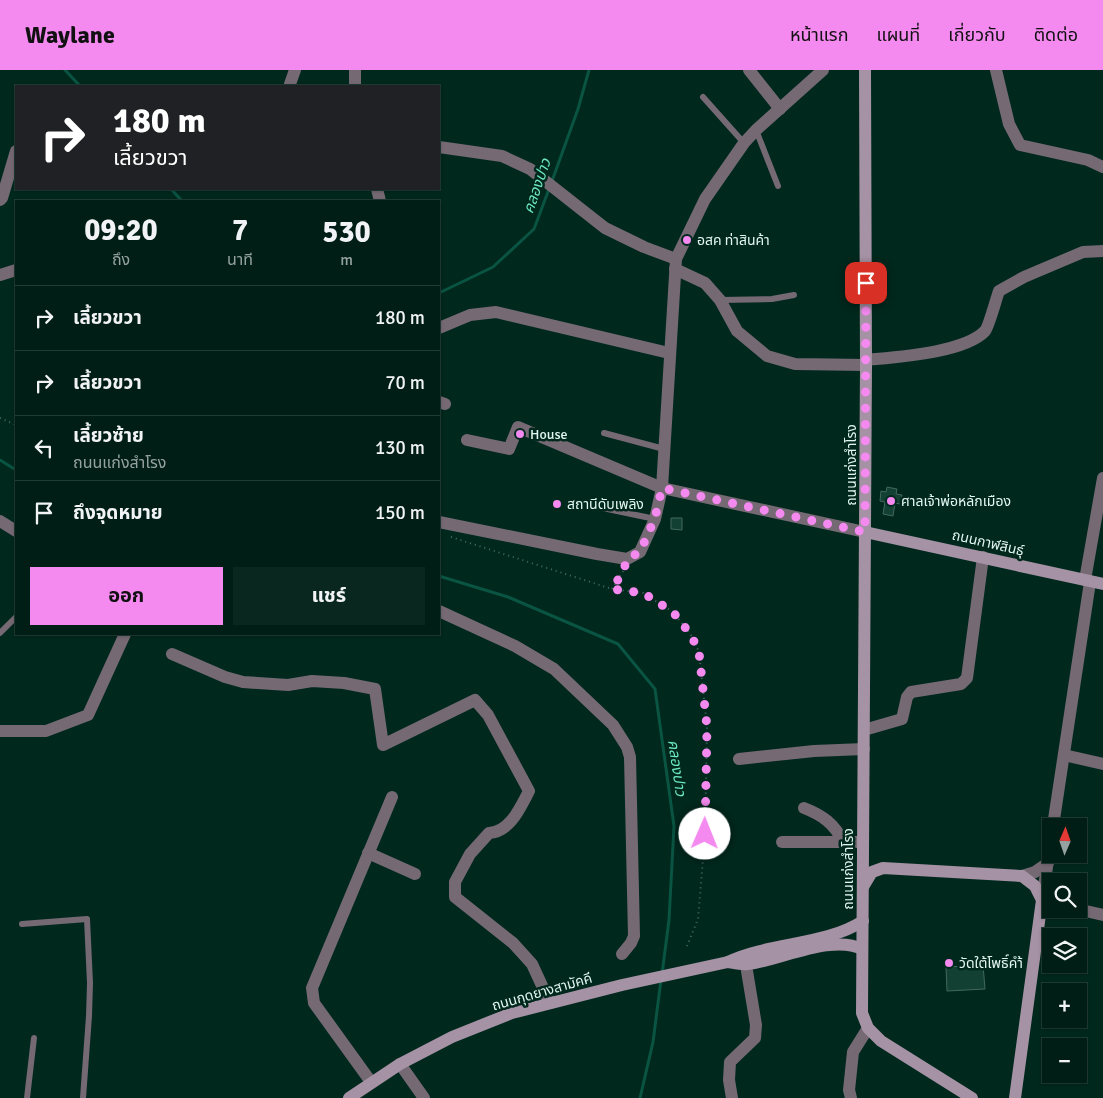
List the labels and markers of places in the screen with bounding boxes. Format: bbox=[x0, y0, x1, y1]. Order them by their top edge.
place label: อสค ท่าสินค้า bbox=[697, 232, 770, 249]
marker: อสค ท่าสินค้า bbox=[681, 234, 693, 246]
pin bbox=[845, 262, 887, 304]
place label: House bbox=[530, 426, 568, 443]
marker: House bbox=[514, 428, 526, 440]
place label: ศาลเจ้าพ่อหลักเมือง bbox=[901, 493, 1011, 510]
marker: ศาลเจ้าพ่อหลักเมือง bbox=[885, 495, 897, 507]
place label: สถานีดับเพลิง bbox=[567, 496, 644, 513]
marker: สถานีดับเพลิง bbox=[551, 498, 563, 510]
place label: วัดใต้โพธิ์คำ้ bbox=[959, 954, 1023, 972]
marker: วัดใต้โพธิ์คำ้ bbox=[943, 957, 955, 969]

